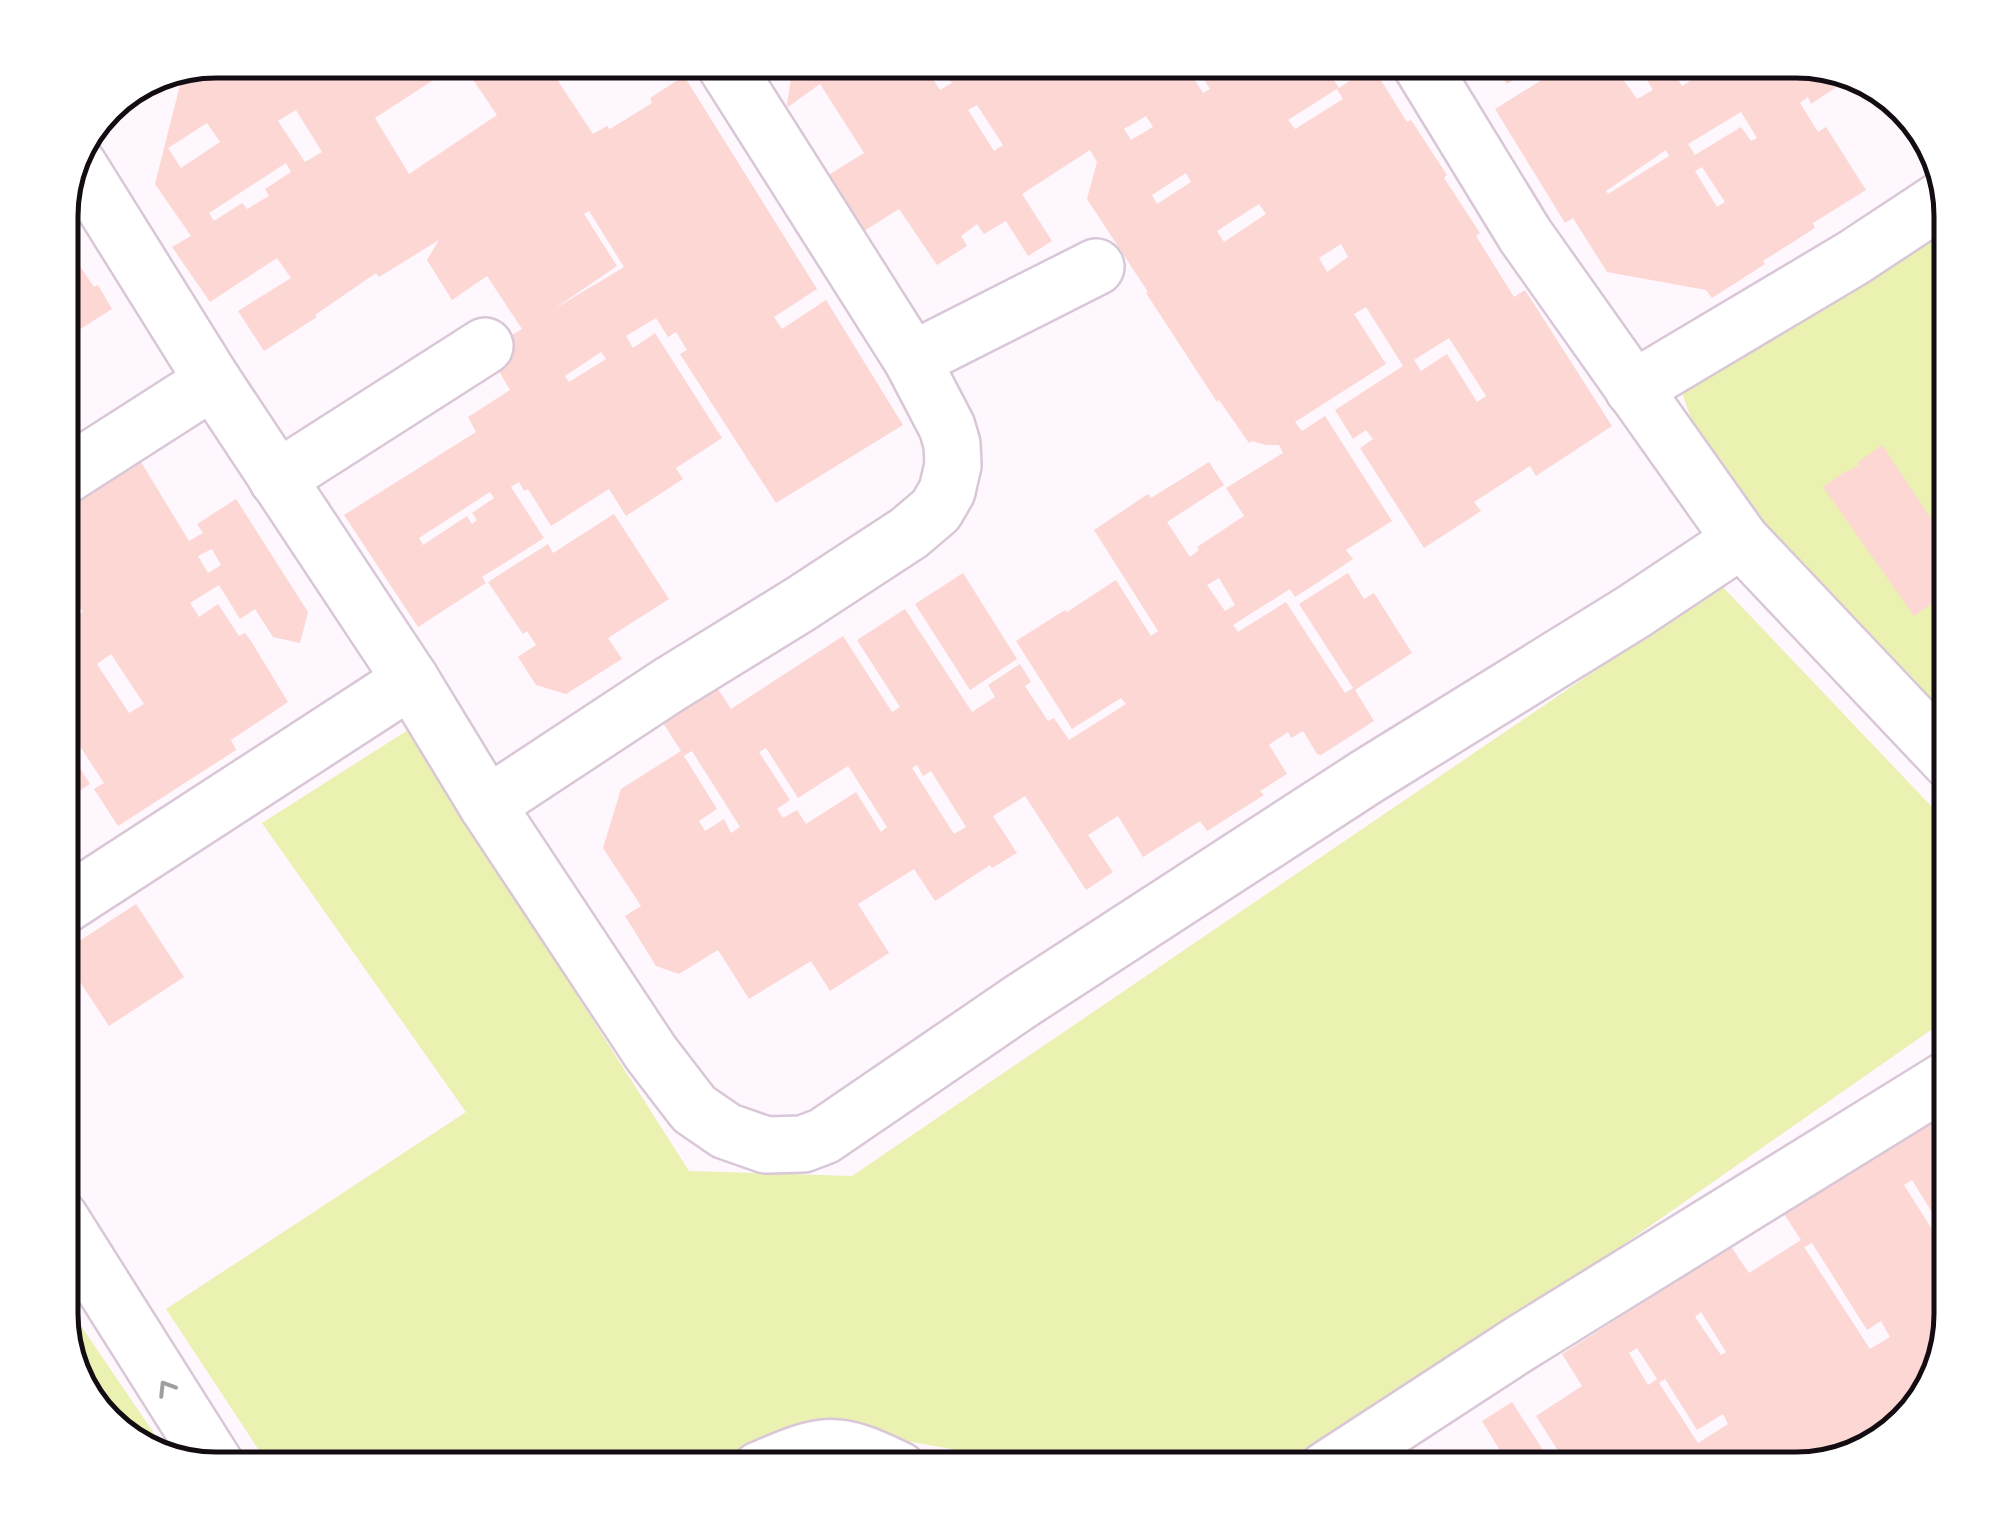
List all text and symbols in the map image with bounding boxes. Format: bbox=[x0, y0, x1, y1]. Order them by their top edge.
one-way arrow bbox=[159, 1381, 178, 1399]

